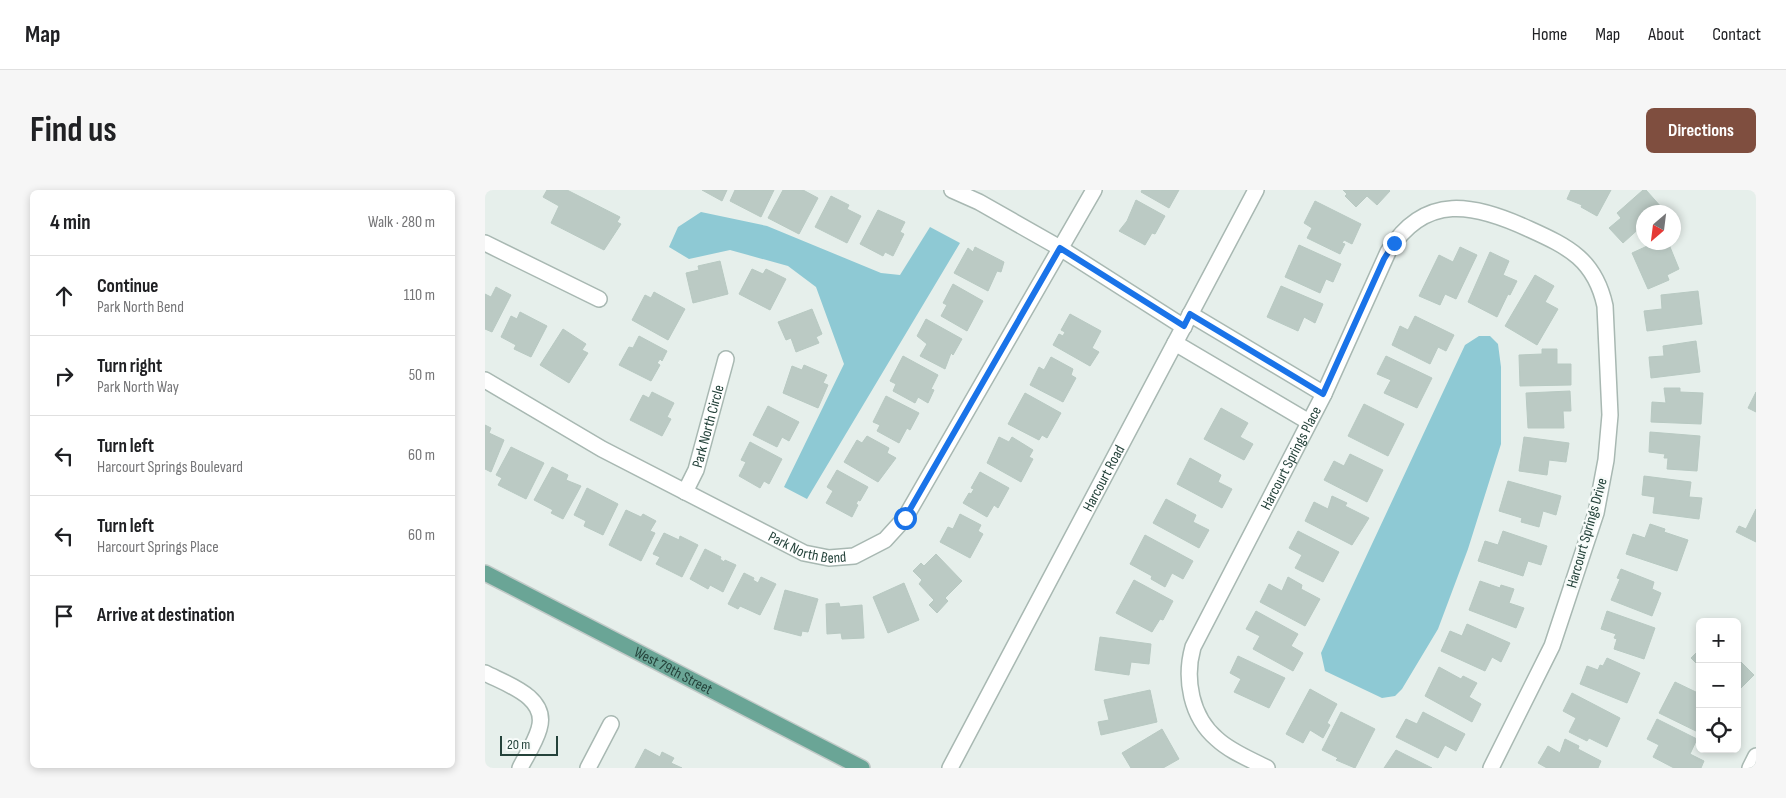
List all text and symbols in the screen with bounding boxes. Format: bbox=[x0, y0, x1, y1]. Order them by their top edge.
text: Map bbox=[25, 20, 60, 49]
text: Home bbox=[1532, 24, 1567, 45]
text: Map bbox=[1595, 24, 1620, 45]
text: About bbox=[1648, 24, 1684, 45]
text: Contact bbox=[1712, 24, 1761, 45]
button: Directions bbox=[1646, 108, 1756, 153]
text: Find us bbox=[30, 109, 117, 152]
north arrow bbox=[1636, 205, 1681, 250]
text: 4 min bbox=[50, 210, 91, 235]
text: Walk · 280 m bbox=[368, 213, 435, 232]
route end bbox=[1383, 232, 1406, 255]
text: Continue bbox=[97, 275, 158, 298]
icon: ahead bbox=[50, 282, 78, 310]
text: 110 m bbox=[404, 286, 435, 305]
text: Park North Bend bbox=[97, 298, 184, 317]
text: Turn right bbox=[97, 355, 162, 378]
icon: right bbox=[50, 362, 78, 390]
text: 50 m bbox=[409, 366, 435, 385]
text: Park North Way bbox=[97, 378, 179, 397]
street label: Park North Circle bbox=[688, 383, 728, 470]
street label: Harcourt Springs Place bbox=[1256, 403, 1326, 513]
text: Turn left bbox=[97, 435, 154, 458]
icon: left bbox=[50, 442, 78, 470]
street label: Harcourt Road bbox=[1078, 442, 1129, 515]
text: 60 m bbox=[408, 446, 435, 465]
text: Harcourt Springs Boulevard bbox=[97, 458, 243, 477]
street label: Harcourt Springs Drive bbox=[1562, 476, 1612, 590]
route start bbox=[894, 507, 917, 530]
text: Turn left bbox=[97, 515, 154, 538]
icon: left bbox=[50, 522, 78, 550]
text: 60 m bbox=[408, 526, 435, 545]
street label: Park North Bend bbox=[765, 527, 847, 568]
text: Harcourt Springs Place bbox=[97, 538, 219, 557]
icon: arrive bbox=[50, 602, 78, 630]
text: Arrive at destination bbox=[97, 604, 235, 627]
map controls bbox=[1696, 618, 1741, 753]
button: + bbox=[1696, 618, 1741, 663]
street label: West 79th Street bbox=[631, 642, 716, 699]
button: − bbox=[1696, 663, 1741, 708]
button: locate bbox=[1696, 708, 1741, 753]
scale bar bbox=[500, 733, 557, 756]
text: 20 m bbox=[507, 736, 530, 753]

